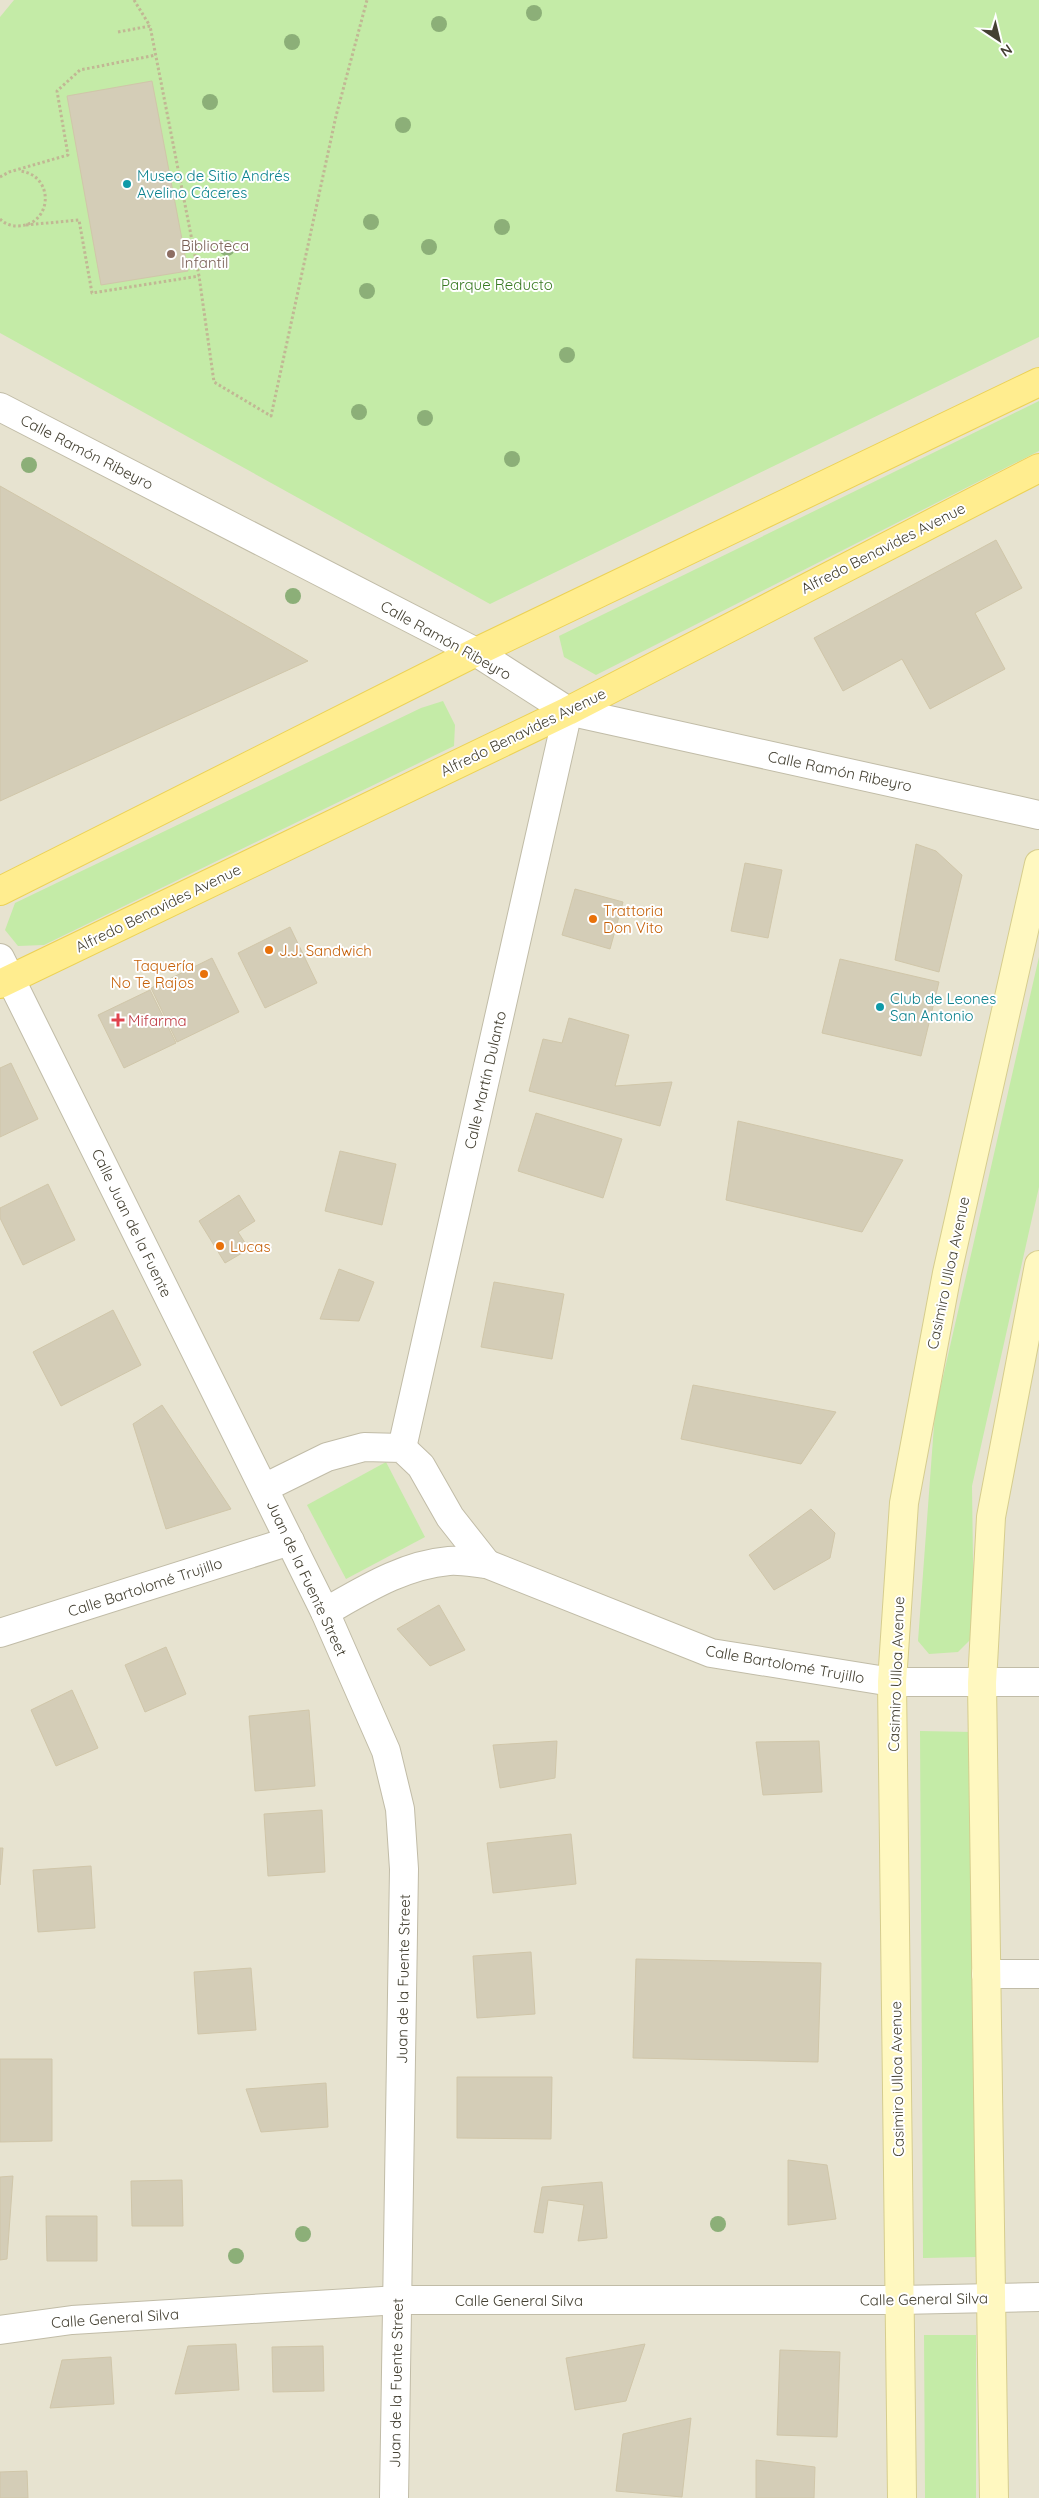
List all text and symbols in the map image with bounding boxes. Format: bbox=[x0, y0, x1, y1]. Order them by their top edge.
north arrow bbox=[974, 15, 1024, 65]
text: N bbox=[997, 40, 1016, 61]
place label: Museo de Sitio Andrés Avelino Cáceres bbox=[137, 166, 290, 202]
marker: Museo de Sitio Andrés Avelino Cáceres bbox=[121, 178, 133, 190]
place label: Biblioteca Infantil bbox=[181, 236, 249, 272]
marker: Biblioteca Infantil bbox=[165, 248, 177, 260]
park label: Parque Reducto bbox=[441, 275, 553, 294]
street label: Calle Ramón Ribeyro bbox=[17, 410, 157, 494]
street label: Alfredo Benavides Avenue bbox=[798, 498, 968, 598]
street label: Calle Ramón Ribeyro bbox=[377, 596, 515, 684]
street label: Alfredo Benavides Avenue bbox=[437, 684, 609, 780]
street label: Calle Ramón Ribeyro bbox=[766, 746, 914, 796]
street label: Alfredo Benavides Avenue bbox=[72, 860, 244, 956]
place label: Trattoria Don Vito bbox=[603, 901, 663, 937]
marker: Trattoria Don Vito bbox=[587, 913, 599, 925]
place label: J.J. Sandwich bbox=[279, 941, 372, 960]
marker: J.J. Sandwich bbox=[263, 944, 275, 956]
place label: Taquería No Te Rajos bbox=[111, 956, 194, 992]
marker: Taquería No Te Rajos bbox=[198, 968, 210, 980]
place label: Club de Leones San Antonio bbox=[890, 989, 996, 1025]
marker: Club de Leones San Antonio bbox=[874, 1001, 886, 1013]
street label: Calle Martín Dulanto bbox=[460, 1009, 510, 1151]
place label: Mifarma bbox=[128, 1011, 187, 1030]
marker: Mifarma bbox=[112, 1014, 124, 1026]
street label: Calle Juan de la Fuente bbox=[88, 1146, 176, 1300]
street label: Casimiro Ulloa Avenue bbox=[923, 1195, 973, 1351]
place label: Lucas bbox=[230, 1237, 270, 1256]
marker: Lucas bbox=[214, 1240, 226, 1252]
street label: Juan de la Fuente Street bbox=[263, 1497, 351, 1659]
street label: Calle Bartolomé Trujillo bbox=[65, 1553, 225, 1621]
street label: Casimiro Ulloa Avenue bbox=[884, 1596, 908, 1752]
street label: Calle Bartolomé Trujillo bbox=[704, 1641, 866, 1687]
street label: Juan de la Fuente Street bbox=[392, 1894, 414, 2064]
street label: Casimiro Ulloa Avenue bbox=[886, 2001, 908, 2157]
street label: Calle General Silva bbox=[860, 2288, 988, 2310]
street label: Calle General Silva bbox=[455, 2291, 583, 2310]
street label: Juan de la Fuente Street bbox=[385, 2298, 407, 2468]
street label: Calle General Silva bbox=[50, 2304, 180, 2332]

